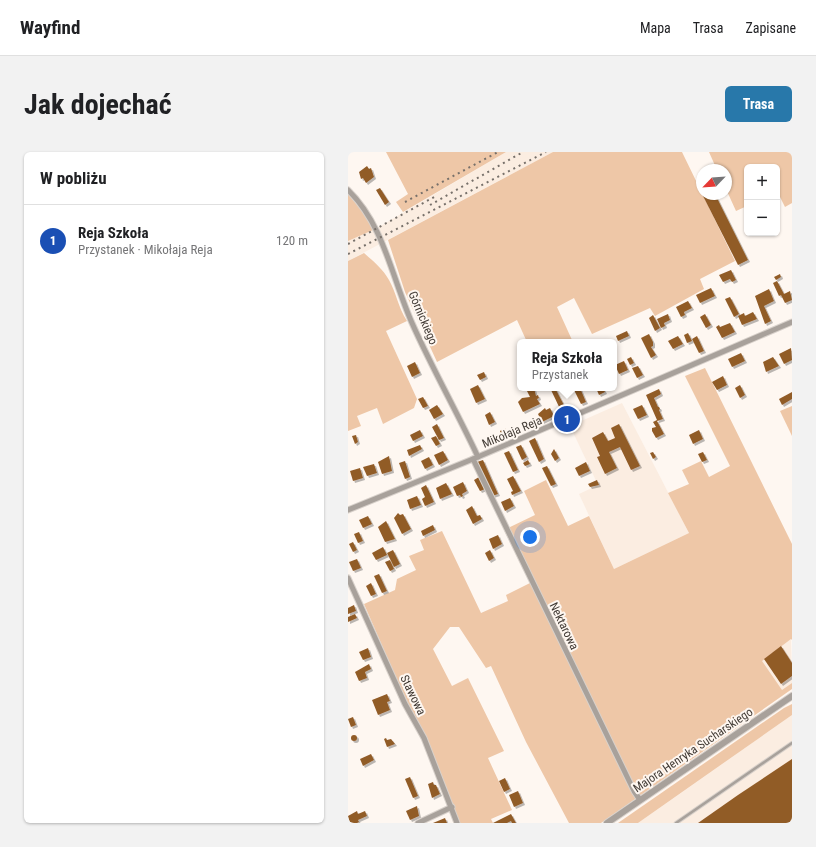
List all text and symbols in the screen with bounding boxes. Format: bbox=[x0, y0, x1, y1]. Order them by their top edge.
text: Wayfind bbox=[20, 16, 80, 39]
text: Mapa bbox=[640, 20, 671, 36]
text: Trasa bbox=[693, 20, 723, 36]
text: Zapisane bbox=[745, 20, 796, 36]
button: Trasa bbox=[725, 86, 792, 122]
text: Jak dojechać bbox=[24, 88, 172, 121]
north arrow bbox=[696, 164, 732, 200]
map controls bbox=[744, 164, 780, 236]
button: + bbox=[744, 164, 780, 200]
text: W pobliżu bbox=[40, 168, 107, 188]
button: − bbox=[744, 200, 780, 236]
text: Reja Szkoła bbox=[78, 224, 149, 242]
text: 1 bbox=[50, 233, 56, 248]
text: 120 m bbox=[276, 233, 308, 248]
text: Przystanek · Mikołaja Reja bbox=[78, 242, 213, 257]
street label: Górnickiego bbox=[405, 289, 441, 347]
popup bbox=[517, 339, 617, 391]
text: Reja Szkoła bbox=[532, 349, 602, 367]
text: Przystanek bbox=[532, 367, 588, 382]
pin: 1 bbox=[554, 404, 580, 434]
street label: Mikołaja Reja bbox=[480, 413, 544, 451]
your location bbox=[520, 527, 540, 547]
street label: Nektarowa bbox=[547, 600, 582, 652]
street label: Stawowa bbox=[397, 673, 429, 718]
street label: Majora Henryka Sucharskiego bbox=[631, 705, 755, 795]

